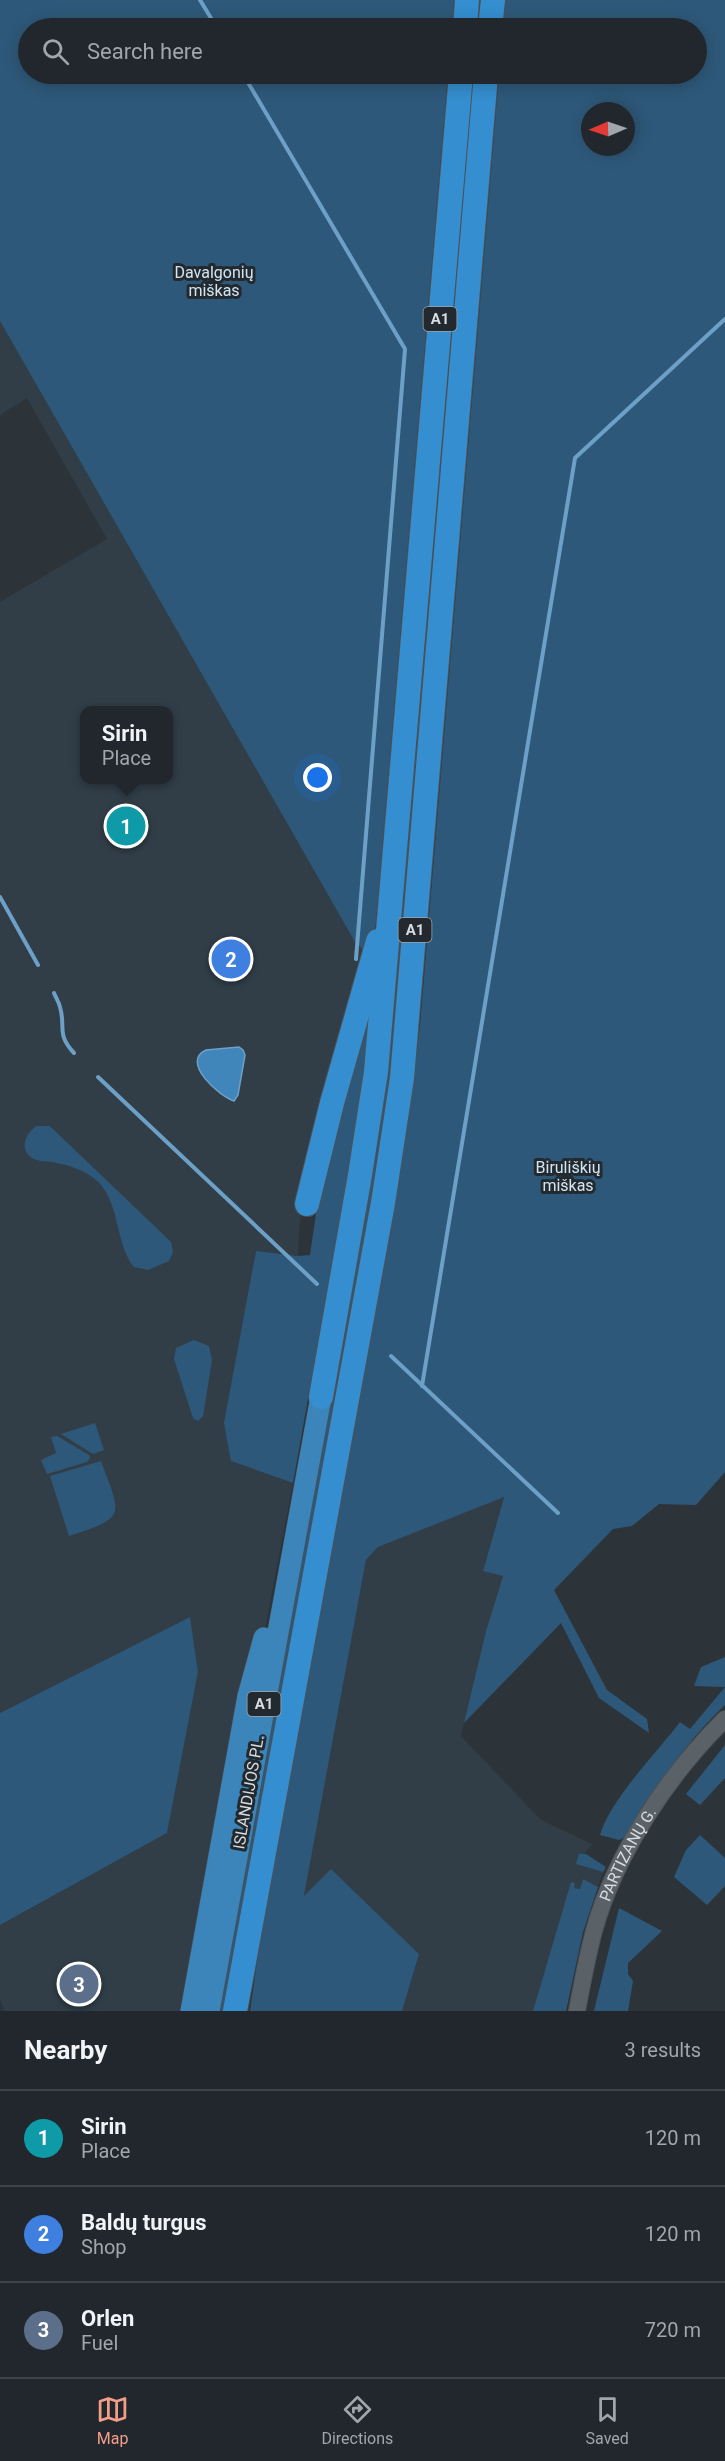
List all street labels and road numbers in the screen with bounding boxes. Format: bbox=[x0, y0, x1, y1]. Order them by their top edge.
road number: A1 bbox=[424, 307, 456, 331]
road number: A1 bbox=[398, 918, 432, 942]
road number: A1 bbox=[248, 1692, 280, 1716]
street label: ISLANDIJOS PL. bbox=[229, 1734, 268, 1851]
street label: PARTIZANŲ G. bbox=[596, 1804, 660, 1904]

